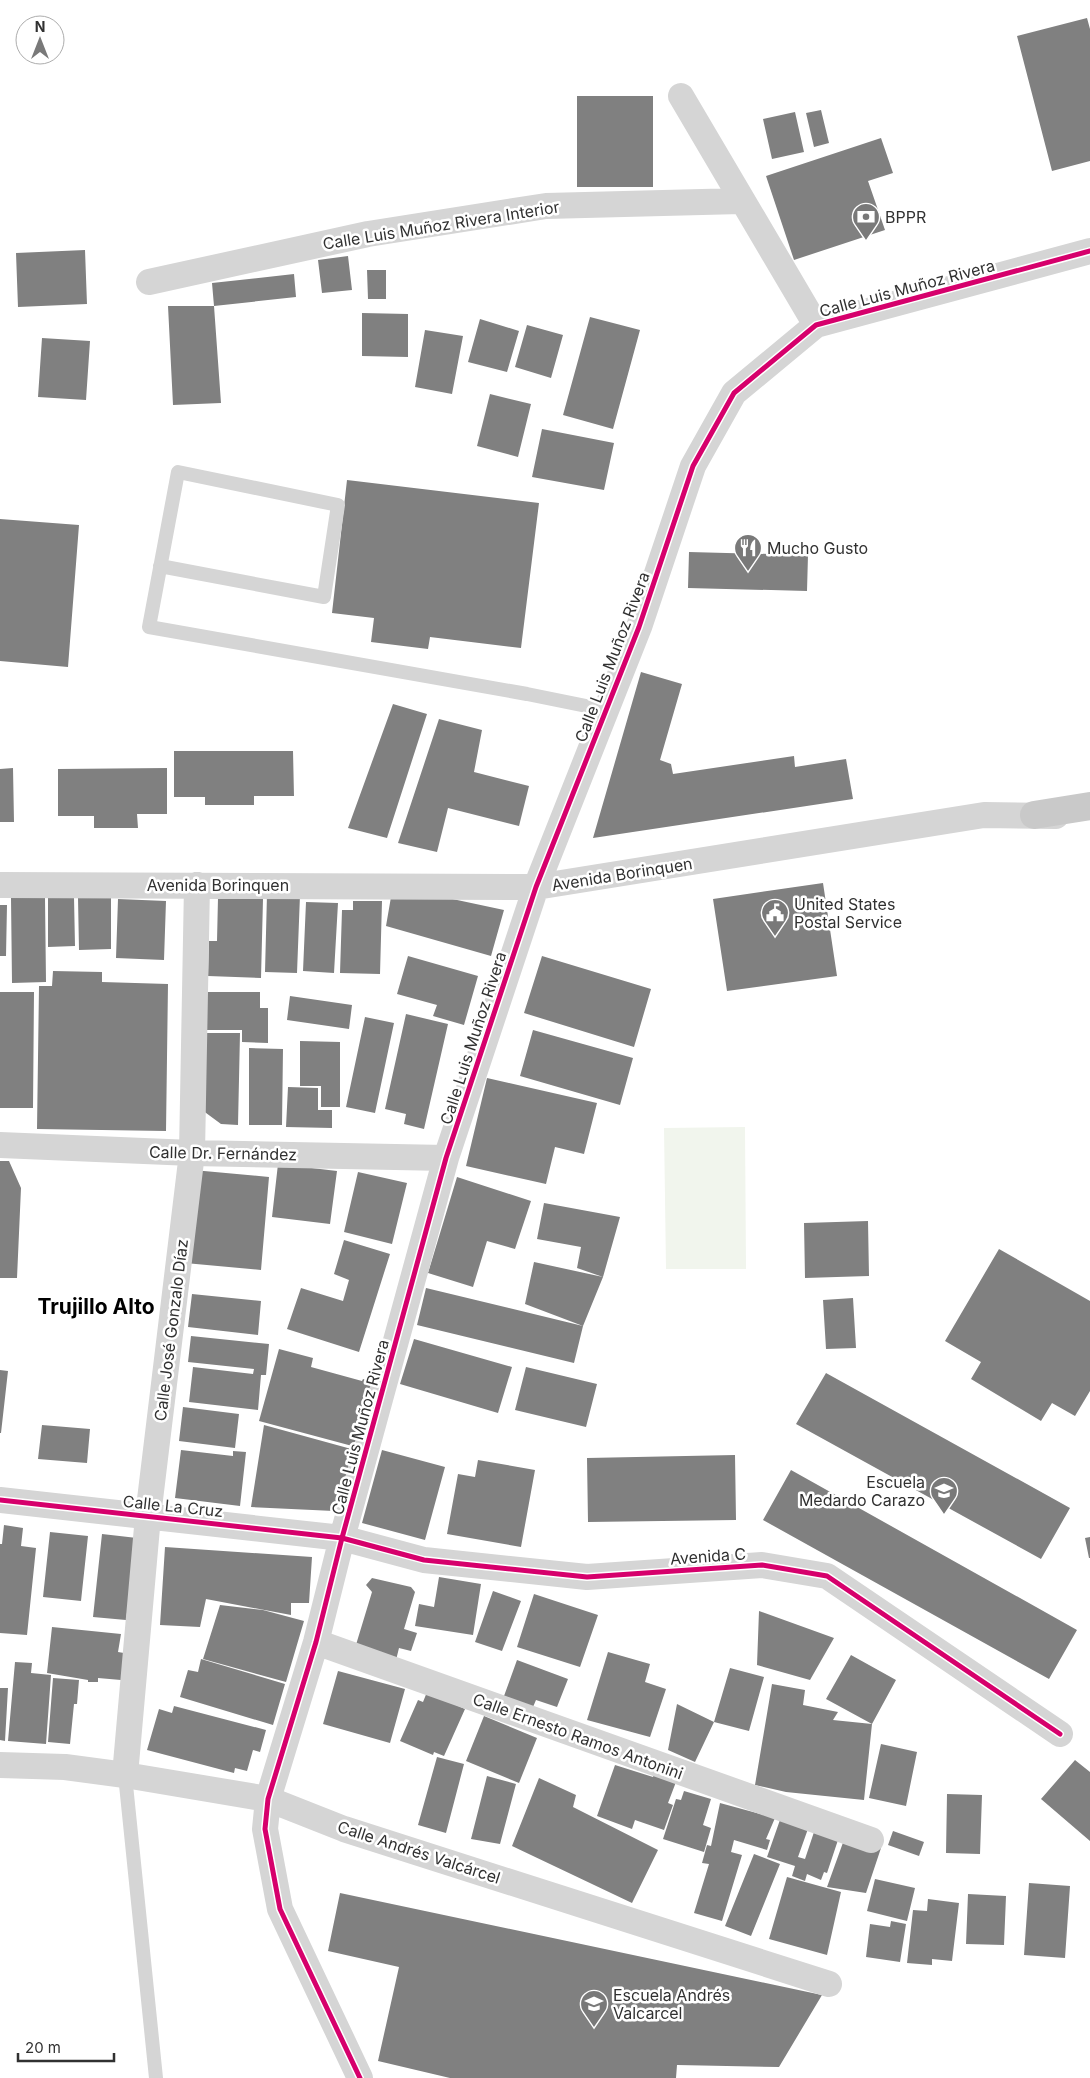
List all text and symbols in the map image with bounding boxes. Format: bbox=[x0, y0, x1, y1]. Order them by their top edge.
north arrow bbox=[15, 15, 65, 65]
text: N bbox=[35, 18, 45, 35]
street label: Calle Luis Muñoz Rivera Interior bbox=[321, 196, 561, 254]
bank icon: BPPR bbox=[851, 202, 881, 241]
place label: BPPR bbox=[885, 207, 926, 227]
street label: Calle Luis Muñoz Rivera bbox=[817, 255, 997, 321]
restaurant icon: Mucho Gusto bbox=[733, 533, 763, 572]
place label: Mucho Gusto bbox=[767, 538, 868, 558]
street label: Calle Luis Muñoz Rivera bbox=[570, 569, 654, 745]
street label: Avenida Borinquen bbox=[550, 853, 694, 895]
street label: Avenida Borinquen bbox=[147, 875, 289, 895]
place label: United States Postal Service bbox=[794, 894, 902, 932]
public building icon: United States Postal Service bbox=[760, 898, 790, 937]
street label: Calle Luis Muñoz Rivera bbox=[436, 949, 510, 1127]
street label: Calle Dr. Fernández bbox=[149, 1142, 297, 1164]
street label: Calle José Gonzalo Díaz bbox=[150, 1238, 192, 1422]
district label: Trujillo Alto bbox=[37, 1294, 155, 1319]
street label: Calle Luis Muñoz Rivera bbox=[327, 1337, 393, 1517]
place label: Escuela Medardo Carazo bbox=[799, 1472, 925, 1510]
school or university icon: Escuela Medardo Carazo bbox=[929, 1476, 959, 1515]
street label: Calle La Cruz bbox=[122, 1491, 224, 1521]
street label: Avenida C bbox=[669, 1543, 747, 1569]
street label: Calle Ernesto Ramos Antonini bbox=[470, 1689, 686, 1783]
street label: Calle Andrés Valcárcel bbox=[335, 1816, 503, 1888]
place label: Escuela Andrés Valcarcel bbox=[613, 1985, 730, 2023]
school or university icon: Escuela Andrés Valcarcel bbox=[579, 1989, 609, 2028]
scale bar bbox=[18, 2030, 114, 2062]
text: 20 m bbox=[25, 2038, 61, 2057]

